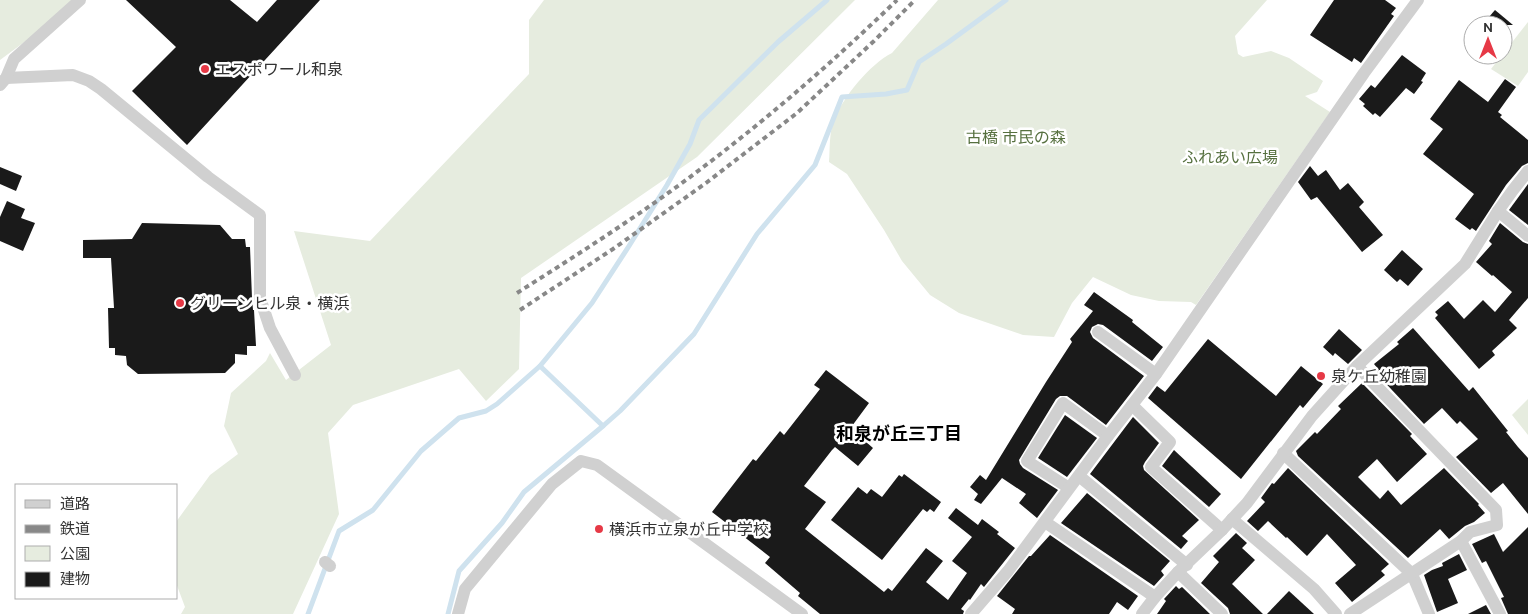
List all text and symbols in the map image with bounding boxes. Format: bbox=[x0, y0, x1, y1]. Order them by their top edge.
north arrow bbox=[1463, 15, 1513, 65]
text: N bbox=[1483, 20, 1493, 37]
place label: エスポワール和泉 bbox=[215, 61, 343, 81]
marker: エスポワール和泉 bbox=[199, 63, 211, 75]
park label: 古橋 市民の森 bbox=[966, 129, 1066, 149]
park label: ふれあい広場 bbox=[1182, 149, 1278, 169]
place label: グリーンヒル泉・横浜 bbox=[190, 295, 349, 315]
marker: グリーンヒル泉・横浜 bbox=[174, 297, 186, 309]
place label: 泉ケ丘幼稚園 bbox=[1331, 368, 1427, 388]
marker: 泉ケ丘幼稚園 bbox=[1315, 370, 1327, 382]
district label: 和泉が丘三丁目 bbox=[836, 424, 962, 447]
legend bbox=[15, 484, 178, 599]
text: 道路 bbox=[60, 496, 90, 515]
text: 鉄道 bbox=[60, 521, 90, 540]
place label: 横浜市立泉が丘中学校 bbox=[609, 521, 769, 541]
marker: 横浜市立泉が丘中学校 bbox=[593, 523, 605, 535]
text: 公園 bbox=[60, 546, 90, 565]
text: 建物 bbox=[60, 571, 90, 590]

